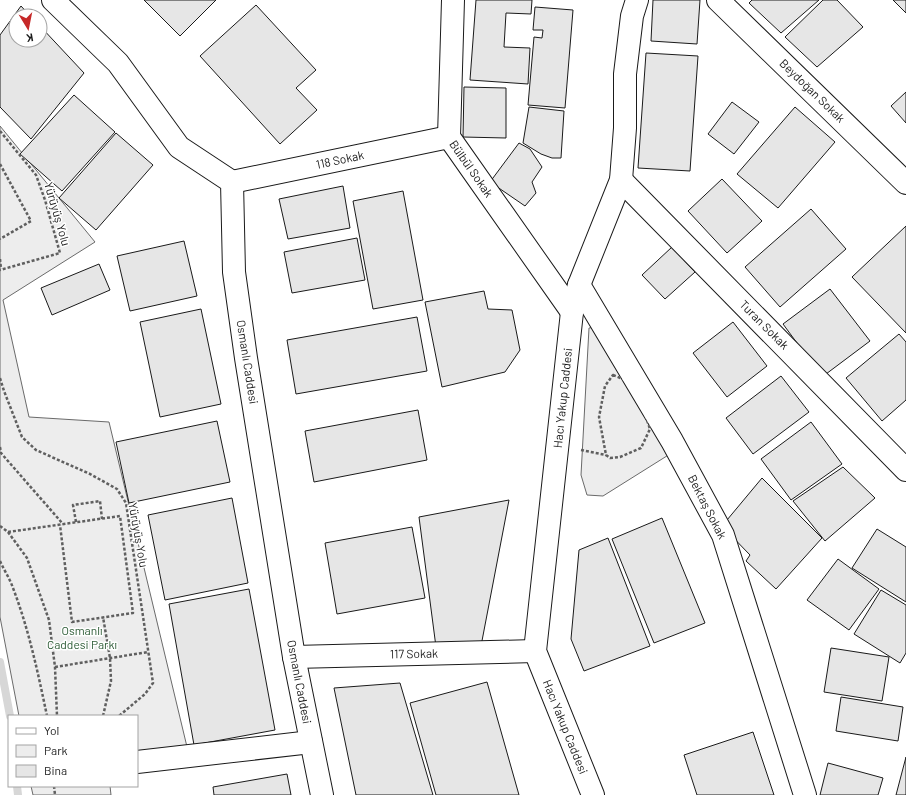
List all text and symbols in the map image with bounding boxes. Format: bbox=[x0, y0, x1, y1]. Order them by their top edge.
north arrow bbox=[8, 8, 48, 48]
text: K bbox=[25, 31, 34, 45]
street label: Beydoğan Sokak bbox=[777, 56, 848, 125]
street label: Bülbül Sokak bbox=[447, 137, 497, 200]
street label: 118 Sokak bbox=[315, 147, 365, 171]
street label: Yürüyüş Yolu bbox=[42, 180, 74, 247]
street label: Turan Sokak bbox=[737, 297, 792, 352]
street label: Osmanlı Caddesi bbox=[234, 319, 262, 405]
street label: Hacı Yakup Caddesi bbox=[550, 347, 574, 449]
street label: Bektaş Sokak bbox=[686, 472, 730, 541]
street label: Yürüyüş Yolu bbox=[126, 501, 152, 568]
park label: Osmanlı Caddesi Parkı bbox=[47, 623, 117, 651]
street label: Osmanlı Caddesi bbox=[285, 639, 315, 725]
street label: 117 Sokak bbox=[390, 646, 438, 660]
street label: Hacı Yakup Caddesi bbox=[541, 677, 591, 776]
legend bbox=[8, 715, 138, 787]
text: Yol bbox=[44, 723, 59, 737]
text: Park bbox=[44, 743, 68, 757]
text: Bina bbox=[44, 763, 67, 777]

